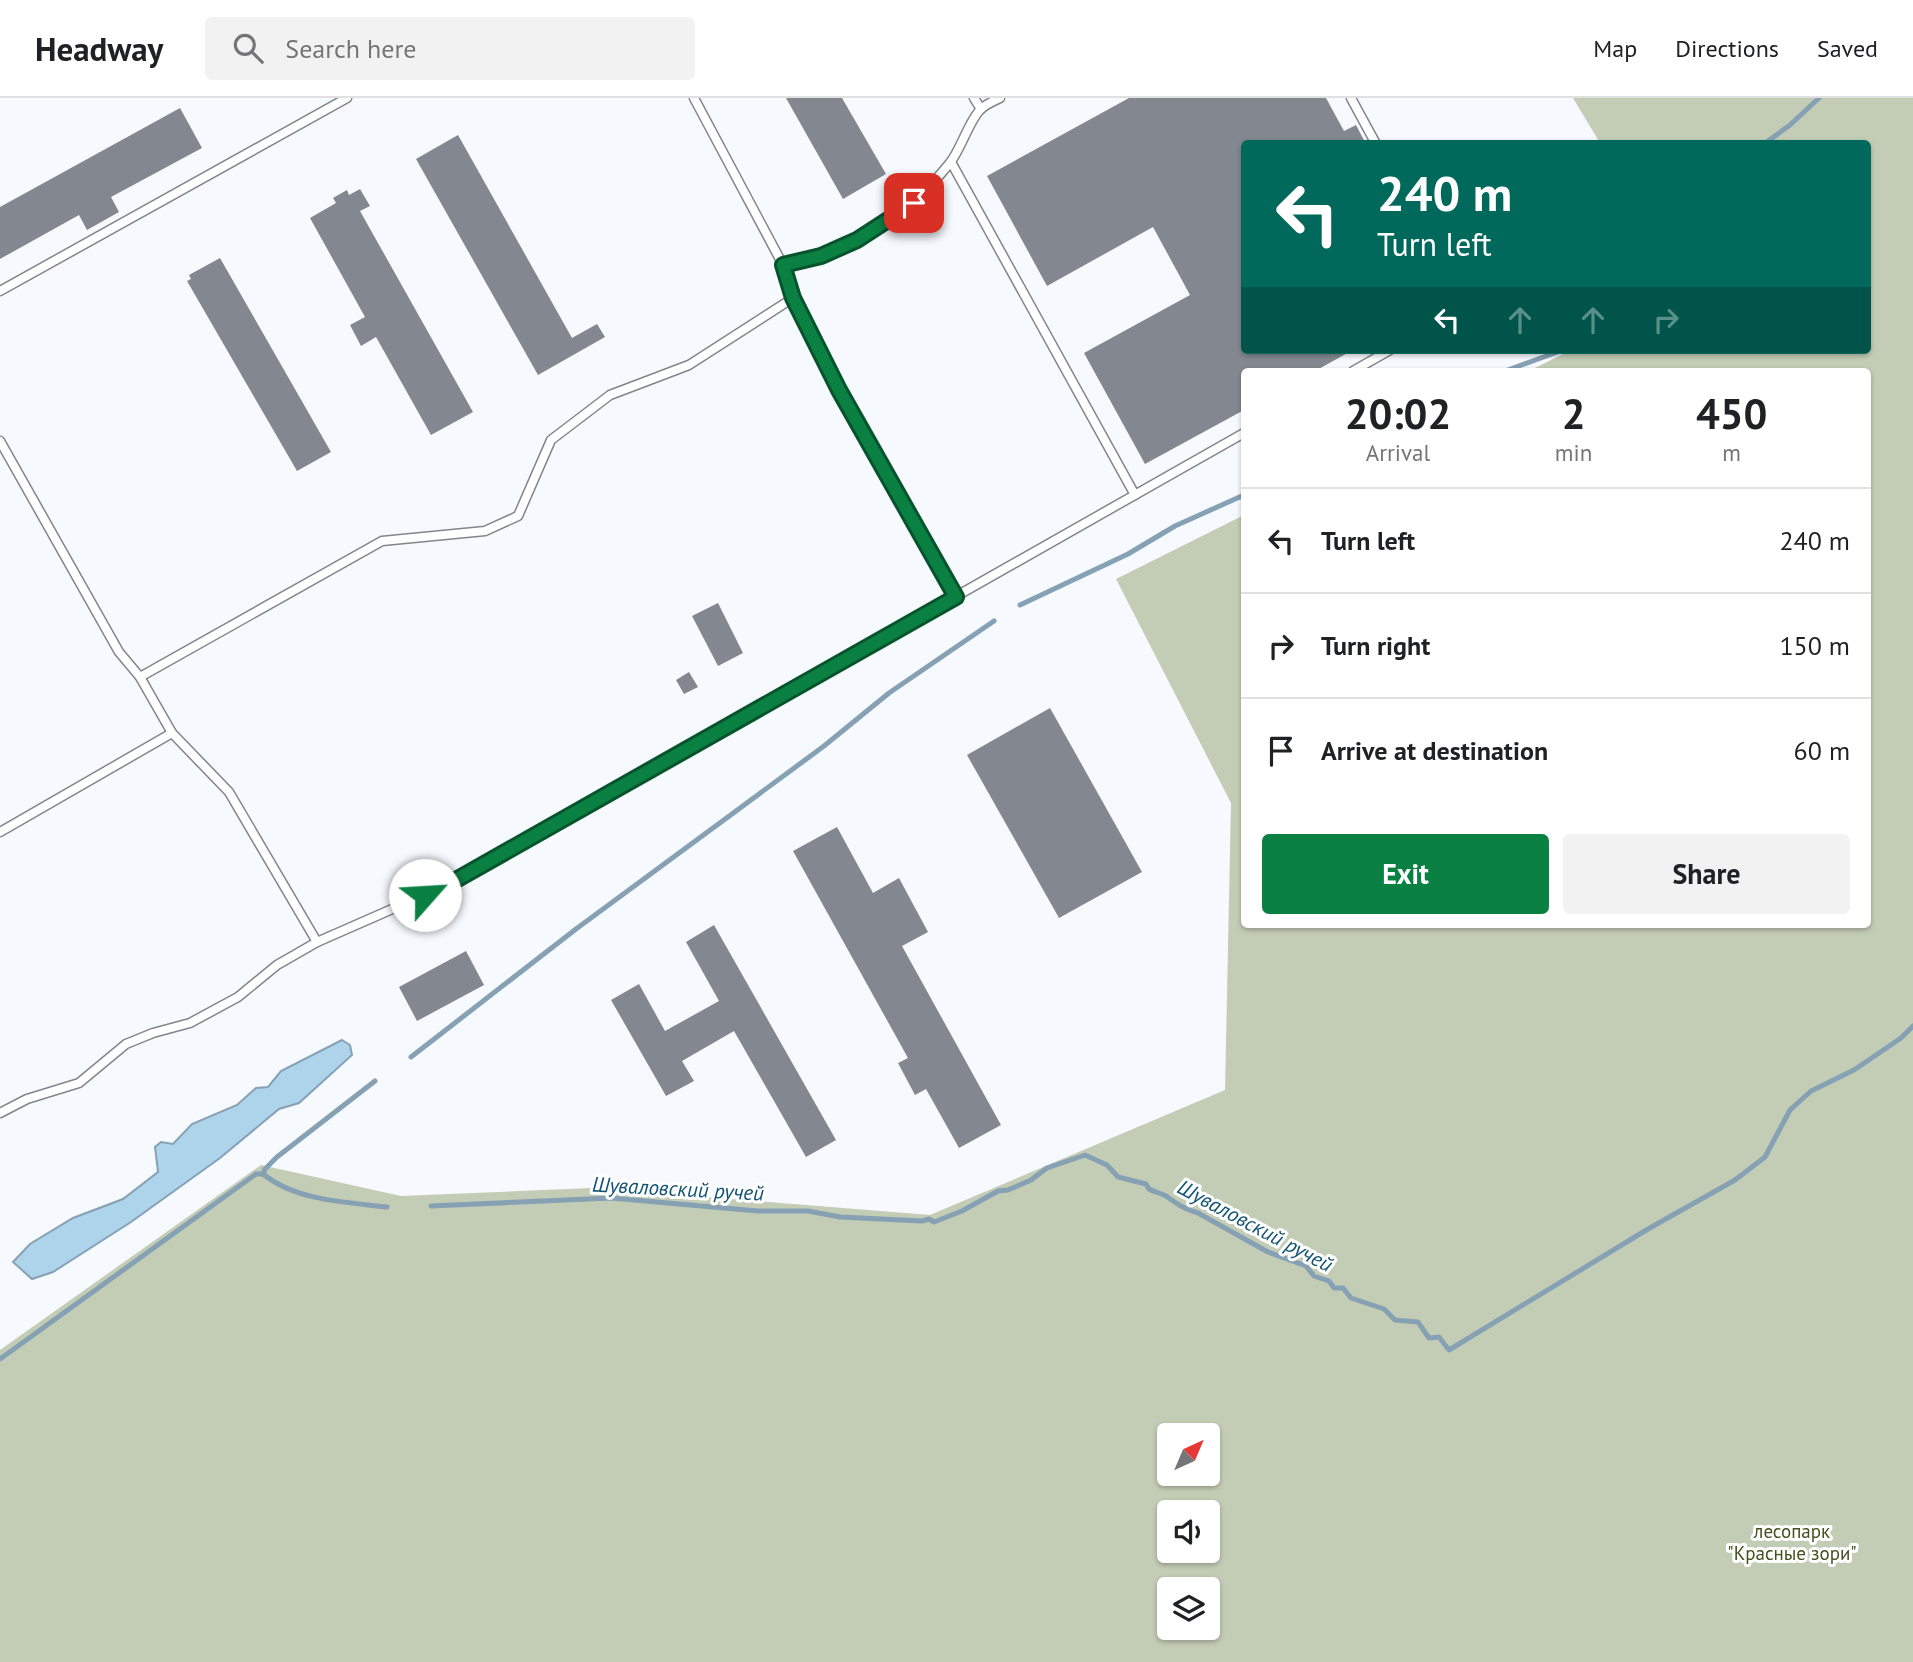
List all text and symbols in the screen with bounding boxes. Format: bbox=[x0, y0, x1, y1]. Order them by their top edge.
search box bbox=[205, 17, 695, 80]
text: Headway bbox=[35, 27, 163, 70]
icon: search bbox=[229, 29, 267, 67]
text: Search here bbox=[285, 32, 416, 65]
text: Map bbox=[1593, 33, 1637, 64]
text: Directions bbox=[1675, 33, 1779, 64]
text: Saved bbox=[1817, 33, 1878, 64]
text: 240 m bbox=[1377, 161, 1512, 225]
icon: left bbox=[1262, 168, 1353, 259]
pin bbox=[884, 173, 944, 233]
icon: arrive bbox=[895, 184, 933, 222]
text: Turn left bbox=[1377, 223, 1492, 265]
icon: left bbox=[1428, 301, 1466, 339]
icon: ahead bbox=[1501, 301, 1539, 339]
icon: ahead bbox=[1574, 301, 1612, 339]
icon: right bbox=[1647, 301, 1685, 339]
text: 20:02 bbox=[1345, 386, 1451, 441]
text: 2 bbox=[1562, 386, 1585, 441]
text: 450 bbox=[1696, 386, 1767, 441]
text: Arrival bbox=[1366, 438, 1430, 467]
text: min bbox=[1555, 438, 1592, 467]
text: m bbox=[1722, 438, 1741, 467]
icon: left bbox=[1262, 522, 1300, 560]
text: Turn left bbox=[1321, 524, 1415, 557]
text: 240 m bbox=[1779, 524, 1850, 557]
icon: right bbox=[1262, 627, 1300, 665]
text: Turn right bbox=[1321, 629, 1430, 662]
text: 150 m bbox=[1779, 629, 1850, 662]
icon: arrive bbox=[1262, 732, 1300, 770]
text: Arrive at destination bbox=[1321, 734, 1548, 767]
text: 60 m bbox=[1794, 734, 1850, 767]
button: Exit bbox=[1262, 834, 1549, 914]
button: Share bbox=[1563, 834, 1850, 914]
position arrow bbox=[388, 858, 462, 932]
water label: Шуваловский ручей bbox=[591, 1171, 765, 1206]
water label: Шуваловский ручей bbox=[1173, 1173, 1338, 1278]
north arrow bbox=[1157, 1423, 1220, 1486]
map controls bbox=[1157, 1423, 1220, 1640]
button: sound bbox=[1157, 1500, 1220, 1563]
park label: лесопарк "Красные зори" bbox=[1727, 1519, 1857, 1565]
button: layers bbox=[1157, 1577, 1220, 1640]

